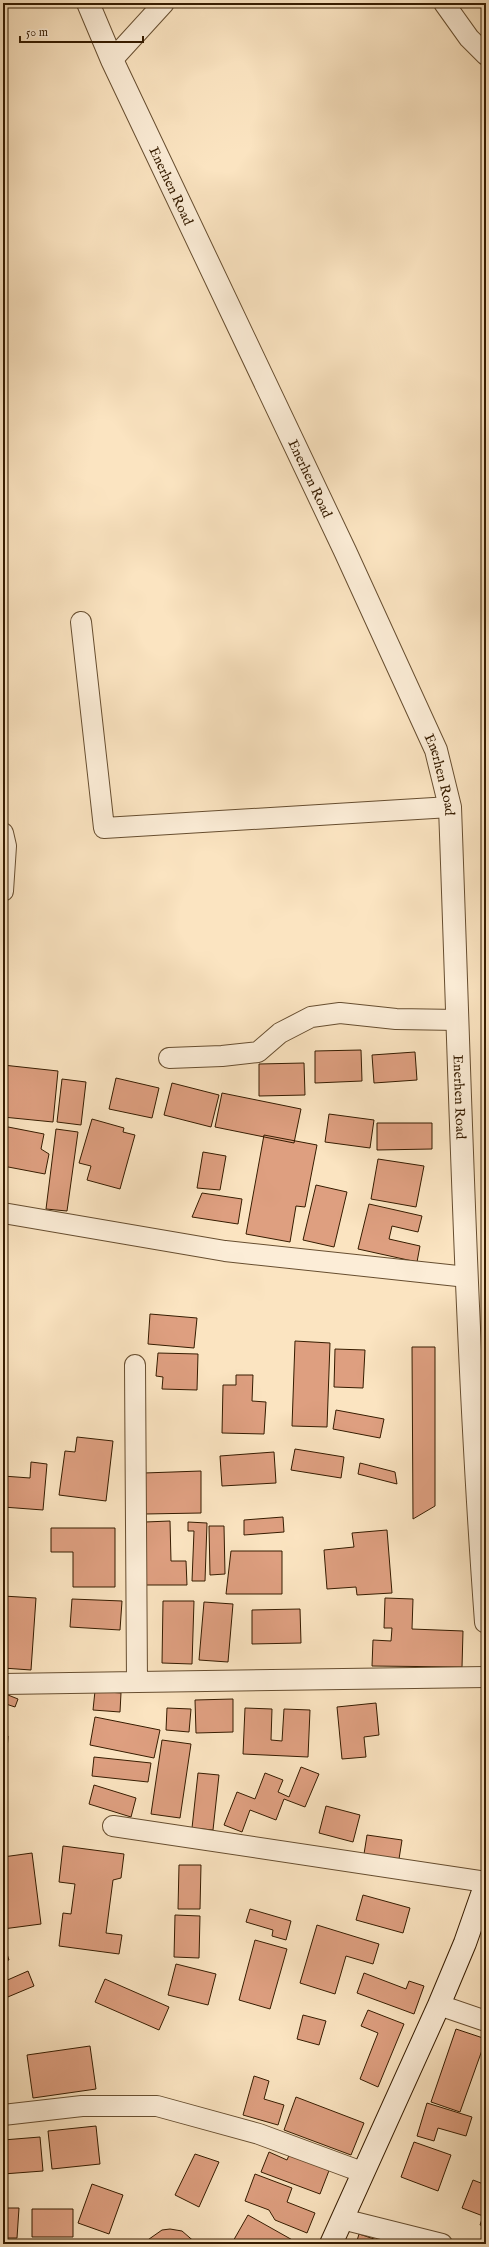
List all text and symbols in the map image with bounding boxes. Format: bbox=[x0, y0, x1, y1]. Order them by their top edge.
scale bar bbox=[20, 18, 143, 44]
text: 50 m bbox=[26, 25, 48, 40]
street label: Enerhen Road bbox=[144, 144, 197, 229]
street label: Enerhen Road bbox=[283, 437, 336, 521]
street label: Enerhen Road bbox=[420, 731, 458, 816]
street label: Enerhen Road bbox=[449, 1054, 469, 1140]

